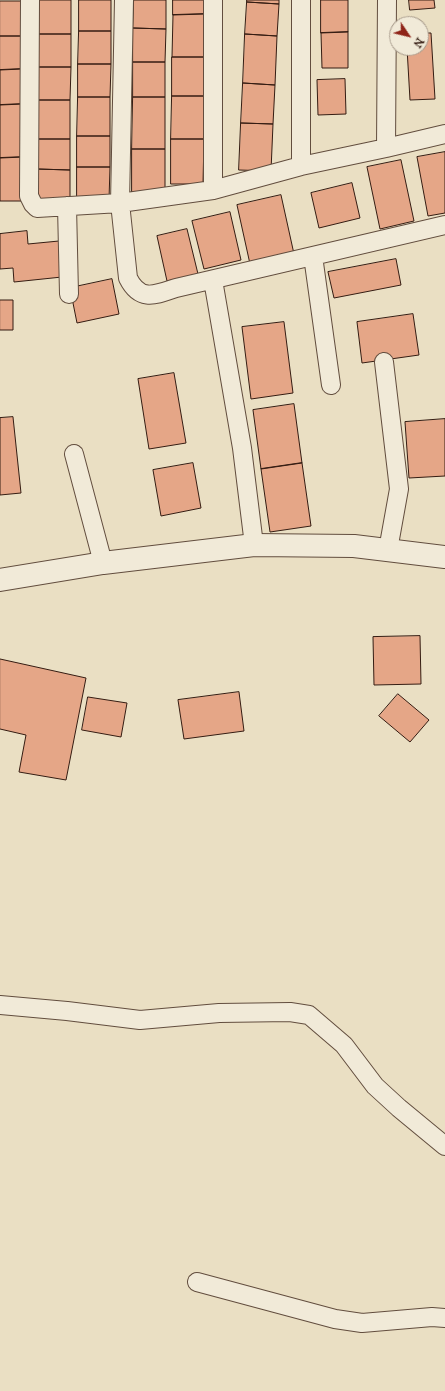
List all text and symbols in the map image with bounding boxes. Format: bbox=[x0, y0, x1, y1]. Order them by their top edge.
north arrow bbox=[389, 16, 429, 56]
text: N bbox=[410, 35, 426, 50]

